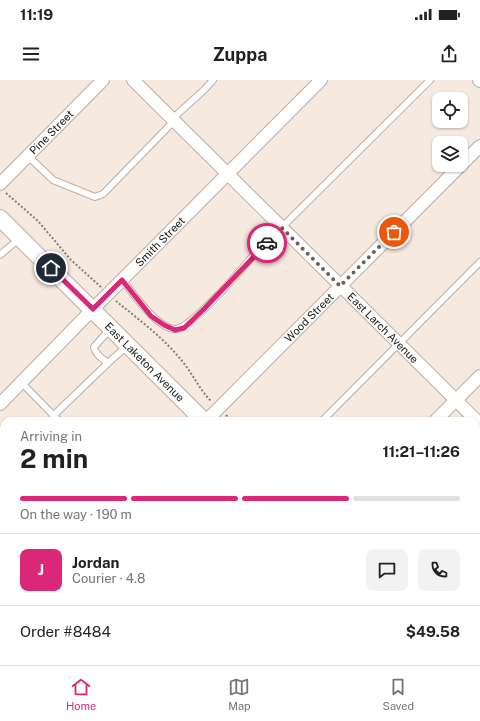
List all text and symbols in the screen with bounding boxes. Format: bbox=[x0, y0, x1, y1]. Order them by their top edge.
text: 11:19 bbox=[20, 6, 53, 23]
icon: menu bbox=[20, 43, 42, 65]
icon: share bbox=[438, 43, 460, 65]
text: Zuppa bbox=[213, 44, 267, 65]
map controls bbox=[432, 92, 468, 172]
button: locate bbox=[432, 92, 468, 128]
street label: Pine Street bbox=[27, 108, 76, 157]
button: layers bbox=[432, 136, 468, 172]
street label: Smith Street bbox=[133, 214, 187, 269]
pin bbox=[377, 215, 411, 249]
icon: bag bbox=[383, 221, 405, 243]
courier bbox=[247, 223, 287, 263]
icon: car bbox=[256, 232, 278, 254]
pin bbox=[34, 251, 68, 285]
icon: home bbox=[40, 257, 62, 279]
street label: East Larch Avenue bbox=[345, 290, 421, 365]
street label: Wood Street bbox=[282, 291, 336, 344]
street label: East Laketon Avenue bbox=[103, 320, 187, 404]
text: Arriving in bbox=[20, 429, 82, 444]
text: 2 min bbox=[20, 443, 88, 474]
text: 11:21–11:26 bbox=[382, 443, 460, 460]
text: On the way · 190 m bbox=[20, 507, 132, 522]
button: chat bbox=[366, 549, 408, 591]
button: phone bbox=[418, 549, 460, 591]
text: Jordan bbox=[72, 554, 119, 571]
text: J bbox=[38, 561, 44, 578]
text: Courier · 4.8 bbox=[72, 571, 145, 586]
text: Order #8484 bbox=[20, 623, 111, 640]
text: $49.58 bbox=[406, 623, 460, 640]
tab: Home bbox=[66, 676, 96, 712]
tab: Map bbox=[228, 676, 251, 712]
tab: Saved bbox=[383, 676, 414, 712]

